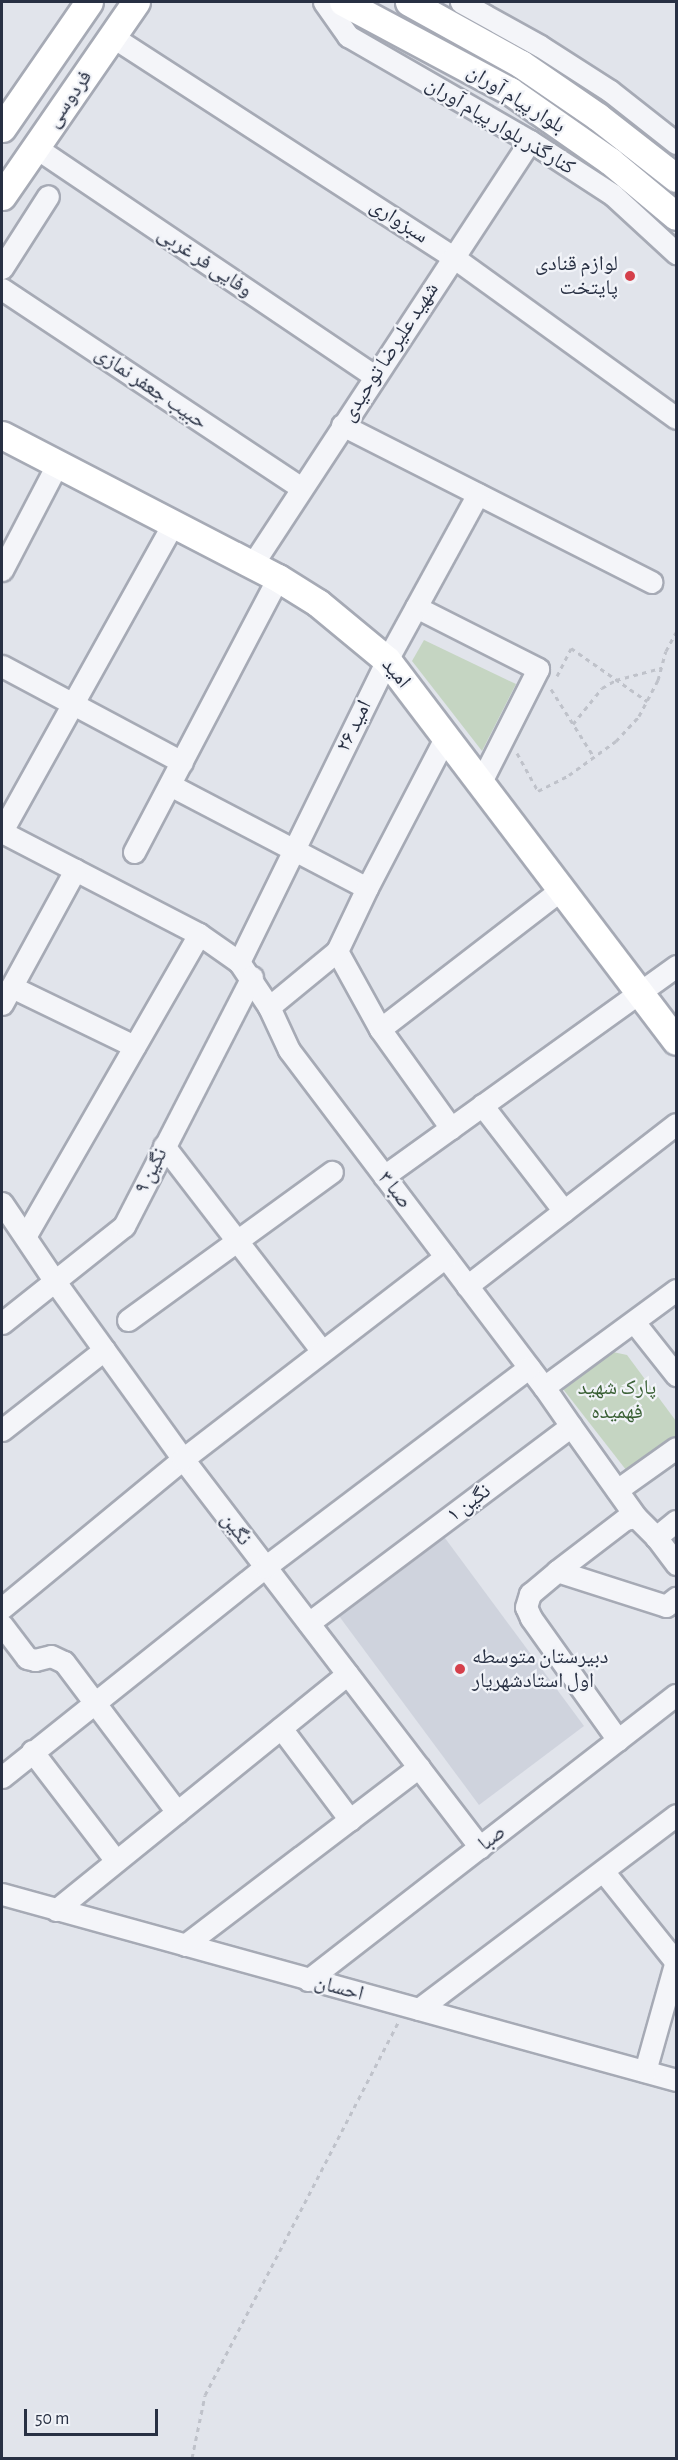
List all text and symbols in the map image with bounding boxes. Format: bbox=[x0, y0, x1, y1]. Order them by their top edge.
street label: بلوار پیام آوران bbox=[462, 59, 570, 139]
street label: فردوسی bbox=[40, 66, 98, 132]
street label: کنارگذر بلوار پیام آوران bbox=[421, 71, 579, 181]
street label: سبزواری bbox=[365, 193, 433, 249]
street label: وفایی فر غربی bbox=[153, 221, 257, 303]
place label: لوازم قنادی پایتخت bbox=[535, 251, 618, 301]
marker: لوازم قنادی پایتخت bbox=[623, 269, 637, 283]
street label: شهید علیرضا توحیدی bbox=[336, 278, 444, 426]
street label: حبیب جعفر نمازی bbox=[90, 341, 212, 435]
street label: امید bbox=[376, 653, 416, 693]
street label: امید ۲۶ bbox=[331, 696, 377, 756]
street label: نگین ۹ bbox=[129, 1144, 173, 1198]
street label: صبا ۳ bbox=[373, 1166, 417, 1214]
park label: پارک شهید فهمیده bbox=[578, 1375, 656, 1425]
street label: نگین ۱ bbox=[442, 1478, 496, 1528]
street label: نگین bbox=[215, 1507, 257, 1551]
place label: دبیرستان متوسطه اول استادشهریار bbox=[472, 1644, 608, 1694]
marker: دبیرستان متوسطه اول استادشهریار bbox=[453, 1662, 467, 1676]
street label: صبا bbox=[473, 1819, 511, 1857]
street label: احسان bbox=[312, 1969, 366, 2007]
scale bar bbox=[27, 2397, 160, 2435]
text: 50 m bbox=[35, 2410, 69, 2428]

